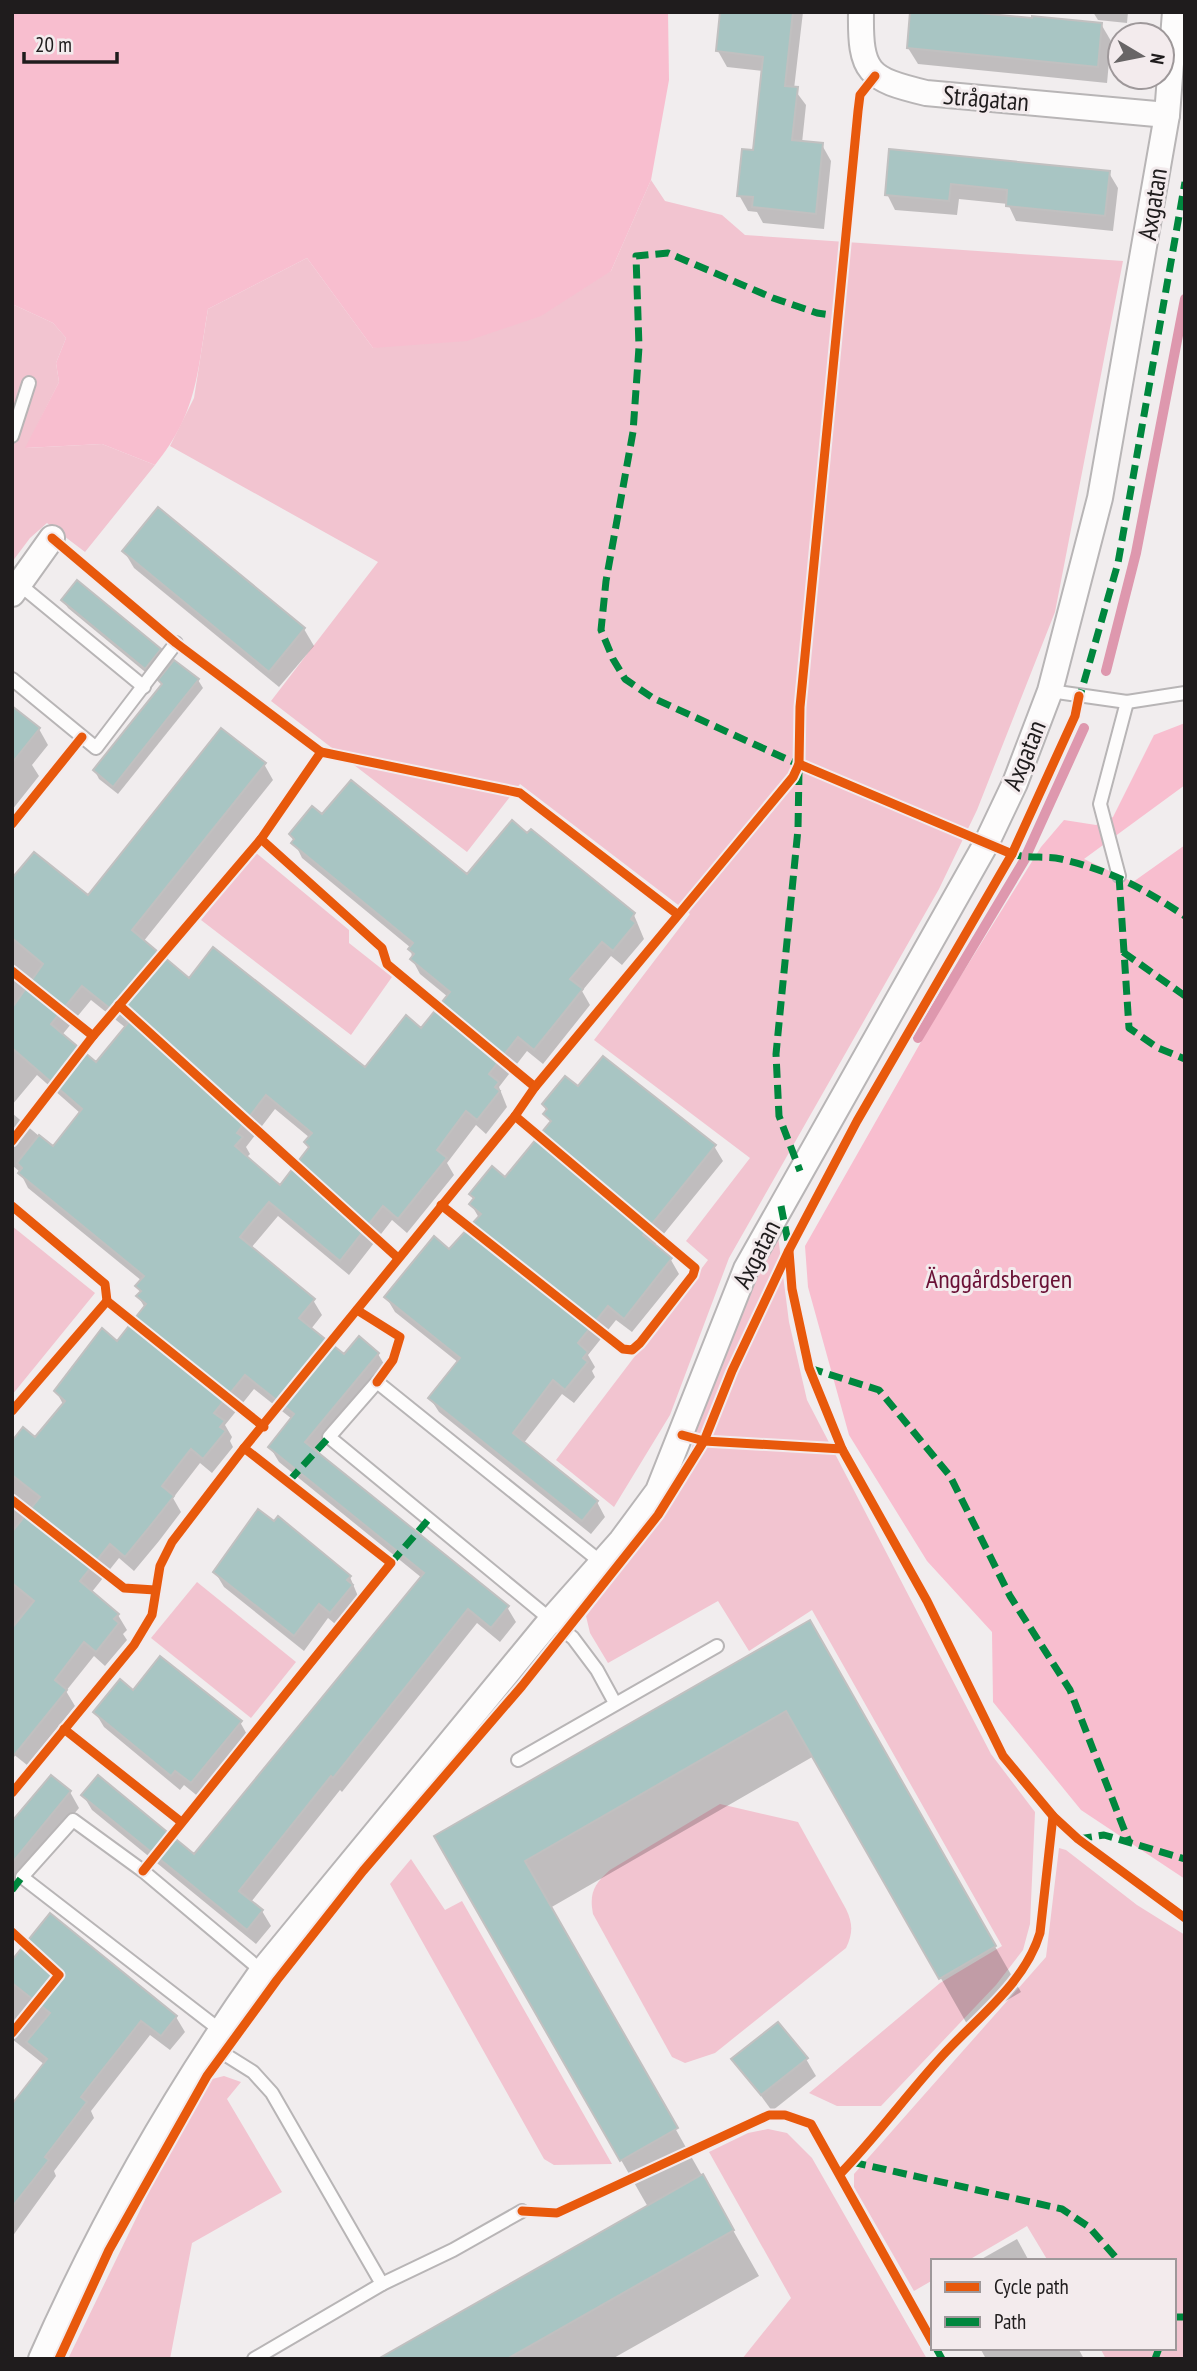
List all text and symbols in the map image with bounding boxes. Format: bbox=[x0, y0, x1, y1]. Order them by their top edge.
scale bar bbox=[24, 21, 117, 65]
north arrow bbox=[1106, 21, 1176, 91]
text: 20 m bbox=[35, 31, 72, 58]
text: N bbox=[1145, 52, 1170, 66]
street label: Strågatan bbox=[942, 78, 1030, 118]
street label: Axgatan bbox=[1130, 166, 1174, 242]
street label: Axgatan bbox=[995, 715, 1053, 795]
street label: Axgatan bbox=[725, 1214, 787, 1294]
park label: Änggårdsbergen bbox=[926, 1262, 1072, 1295]
legend bbox=[931, 2259, 1176, 2350]
text: Cycle path bbox=[994, 2273, 1069, 2300]
text: Path bbox=[994, 2308, 1026, 2335]

